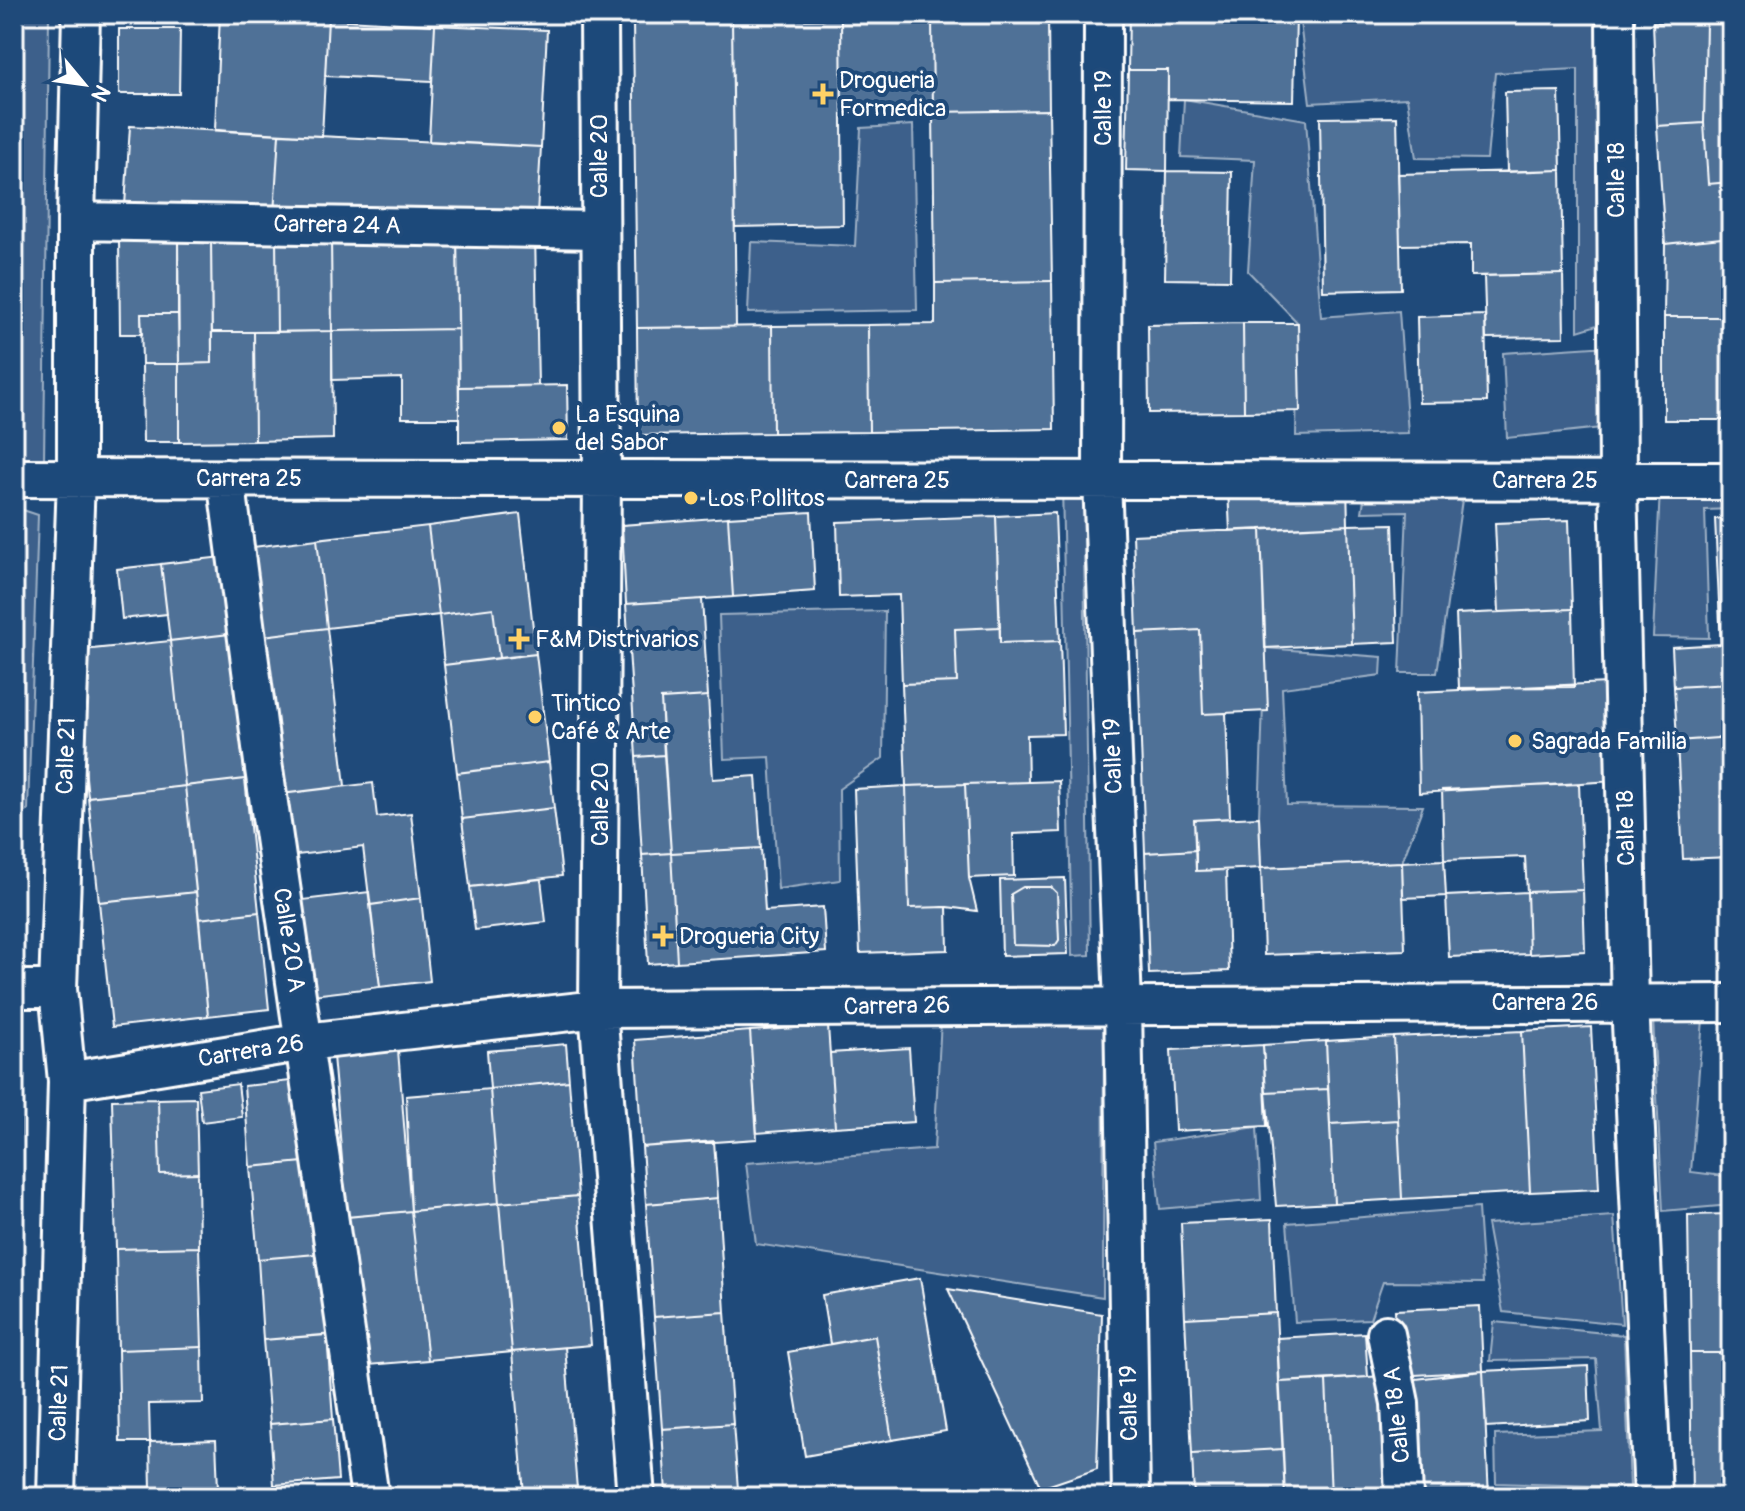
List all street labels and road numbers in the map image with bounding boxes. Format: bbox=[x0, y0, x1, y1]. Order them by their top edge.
street label: Calle 19 bbox=[1089, 70, 1118, 146]
street label: Calle 20 bbox=[585, 114, 614, 198]
street label: Calle 18 bbox=[1602, 142, 1631, 218]
street label: Carrera 24 A bbox=[273, 209, 401, 241]
street label: Carrera 25 bbox=[196, 464, 302, 493]
street label: Carrera 25 bbox=[844, 466, 950, 495]
street label: Carrera 25 bbox=[1492, 466, 1598, 495]
street label: Calle 21 bbox=[50, 717, 82, 795]
street label: Calle 19 bbox=[1097, 717, 1129, 795]
street label: Calle 20 bbox=[586, 762, 615, 846]
street label: Calle 18 bbox=[1611, 790, 1641, 866]
street label: Calle 20 A bbox=[266, 886, 312, 994]
street label: Carrera 26 bbox=[1492, 988, 1598, 1017]
street label: Carrera 26 bbox=[843, 991, 951, 1021]
street label: Carrera 26 bbox=[196, 1028, 306, 1074]
street label: Calle 21 bbox=[43, 1364, 75, 1442]
street label: Calle 19 bbox=[1114, 1365, 1144, 1441]
street label: Calle 18 A bbox=[1378, 1365, 1416, 1465]

